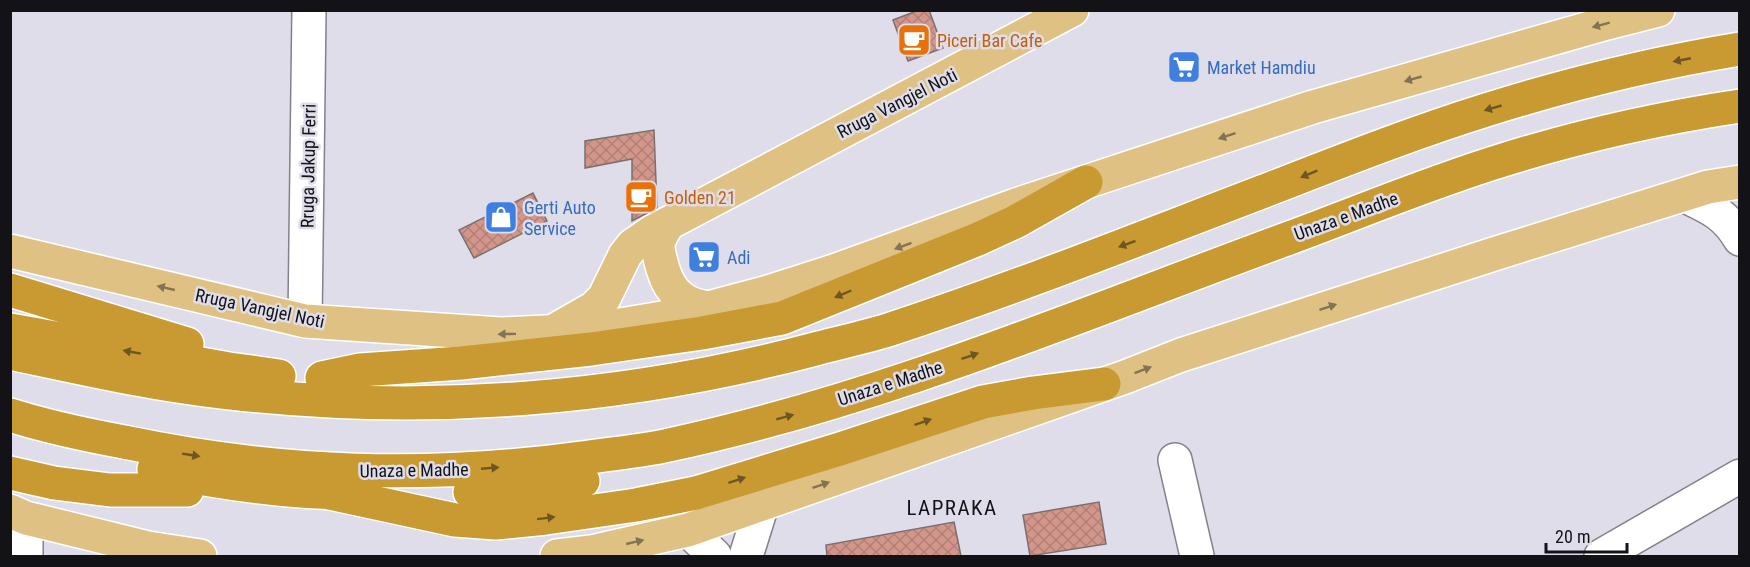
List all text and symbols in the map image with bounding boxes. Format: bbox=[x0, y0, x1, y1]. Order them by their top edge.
one-way arrow bbox=[1592, 20, 1610, 30]
cafe icon: Piceri Bar Cafe bbox=[896, 22, 932, 58]
place label: Piceri Bar Cafe bbox=[937, 30, 1042, 51]
supermarket icon: Market Hamdiu bbox=[1166, 49, 1202, 85]
one-way arrow bbox=[1672, 56, 1691, 65]
place label: Market Hamdiu bbox=[1207, 57, 1316, 78]
street label: Rruga Vangjel Noti bbox=[834, 64, 960, 142]
one-way arrow bbox=[1404, 75, 1422, 84]
street label: Rruga Jakup Ferri bbox=[296, 104, 320, 228]
one-way arrow bbox=[1484, 104, 1502, 113]
one-way arrow bbox=[1218, 132, 1236, 141]
one-way arrow bbox=[1300, 169, 1318, 179]
cafe icon: Golden 21 bbox=[623, 179, 659, 215]
place label: Golden 21 bbox=[664, 187, 736, 208]
street label: Unaza e Madhe bbox=[1291, 188, 1401, 244]
place label: Gerti Auto Service bbox=[524, 197, 596, 239]
shop icon: Gerti Auto Service bbox=[483, 199, 519, 235]
supermarket icon: Adi bbox=[686, 239, 722, 275]
one-way arrow bbox=[1118, 239, 1136, 249]
one-way arrow bbox=[894, 241, 912, 251]
place label: Adi bbox=[727, 247, 750, 268]
one-way arrow bbox=[157, 283, 175, 293]
street label: Rruga Vangjel Noti bbox=[193, 284, 327, 332]
one-way arrow bbox=[834, 290, 852, 299]
one-way arrow bbox=[1319, 302, 1337, 312]
one-way arrow bbox=[497, 329, 516, 338]
one-way arrow bbox=[122, 347, 141, 356]
one-way arrow bbox=[961, 351, 979, 361]
street label: Unaza e Madhe bbox=[835, 356, 945, 410]
one-way arrow bbox=[1135, 365, 1153, 375]
one-way arrow bbox=[775, 411, 794, 421]
one-way arrow bbox=[914, 416, 932, 426]
one-way arrow bbox=[181, 450, 200, 459]
street label: Unaza e Madhe bbox=[359, 459, 469, 481]
one-way arrow bbox=[480, 463, 499, 473]
one-way arrow bbox=[728, 475, 746, 484]
one-way arrow bbox=[812, 479, 830, 489]
district label: LAPRAKA bbox=[906, 496, 998, 520]
one-way arrow bbox=[536, 513, 555, 522]
scale bar bbox=[1546, 516, 1627, 554]
text: 20 m bbox=[1555, 526, 1590, 547]
one-way arrow bbox=[626, 537, 645, 546]

